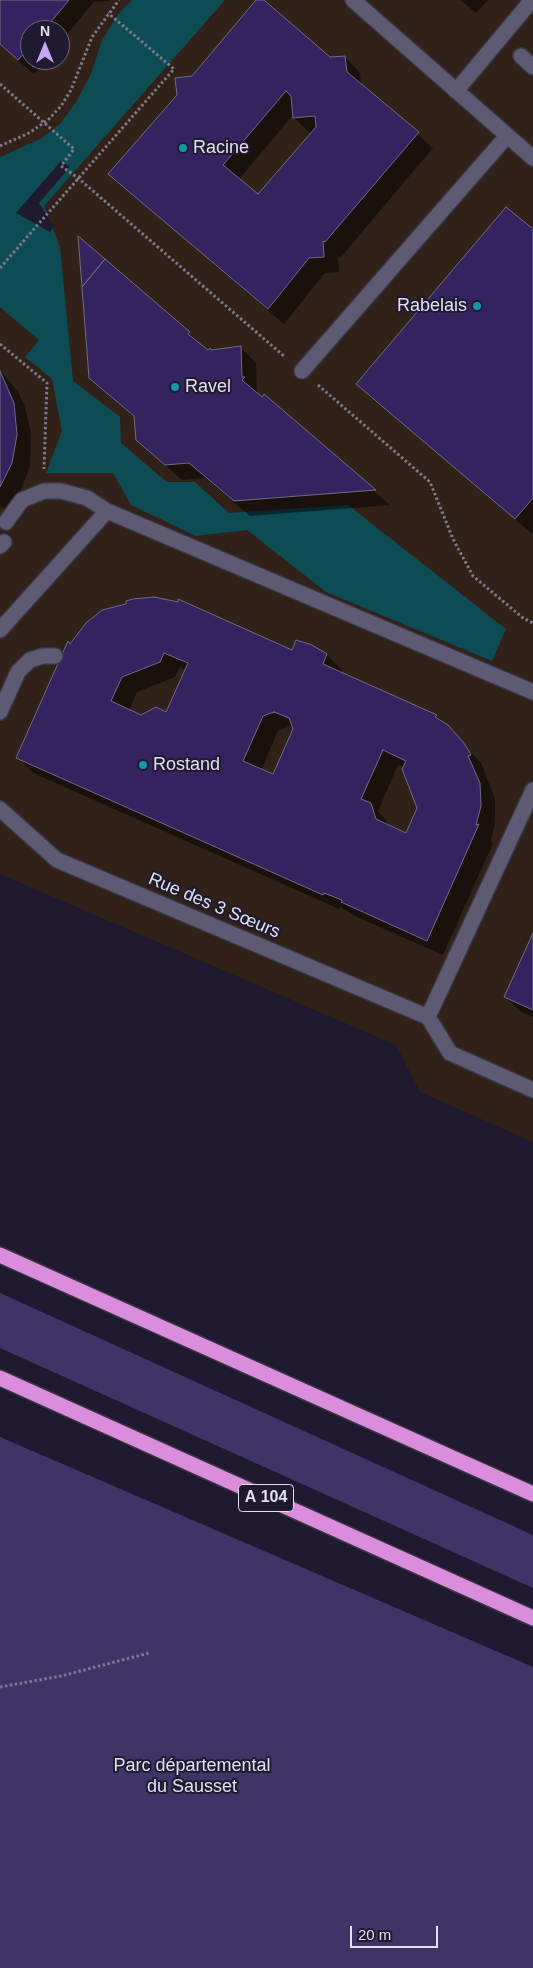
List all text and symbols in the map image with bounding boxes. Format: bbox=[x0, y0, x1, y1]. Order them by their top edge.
north arrow bbox=[20, 20, 70, 70]
text: N bbox=[40, 23, 50, 39]
place label: Racine bbox=[193, 137, 249, 159]
marker: Racine bbox=[177, 142, 189, 154]
place label: Rabelais bbox=[397, 295, 467, 317]
marker: Rabelais bbox=[471, 300, 483, 312]
place label: Ravel bbox=[185, 376, 231, 398]
marker: Ravel bbox=[169, 381, 181, 393]
place label: Rostand bbox=[153, 754, 220, 776]
marker: Rostand bbox=[137, 759, 149, 771]
street label: Rue des 3 Sœurs bbox=[145, 869, 283, 943]
road number: A 104 bbox=[238, 1485, 294, 1512]
park label: Parc départemental du Sausset bbox=[113, 1755, 271, 1798]
scale bar bbox=[353, 1916, 440, 1948]
text: 20 m bbox=[358, 1926, 391, 1943]

